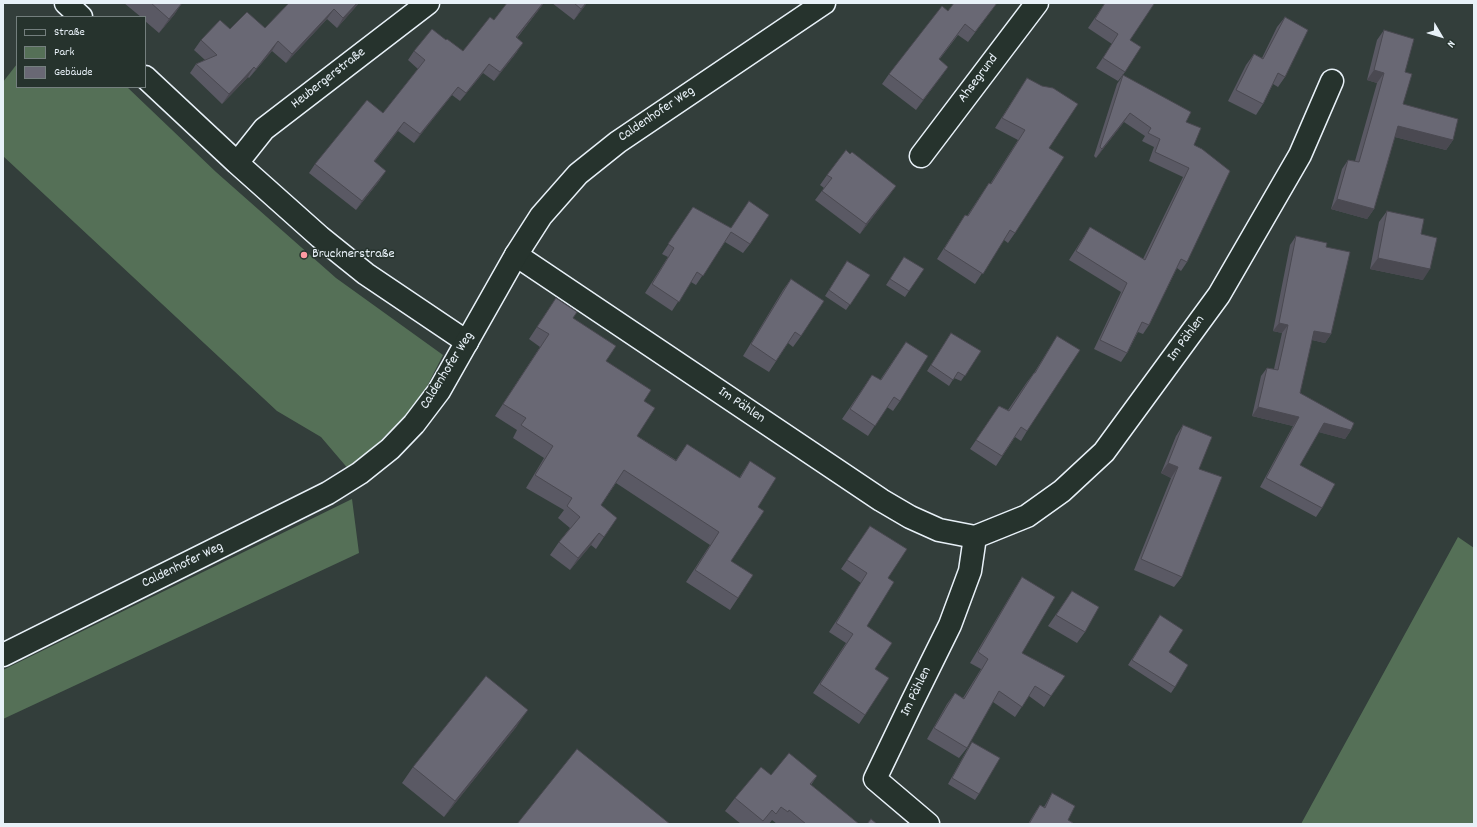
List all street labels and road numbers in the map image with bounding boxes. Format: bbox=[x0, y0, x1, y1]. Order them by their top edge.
street label: Heubergerstraße bbox=[288, 45, 370, 113]
street label: Ahsegrund bbox=[955, 51, 1003, 107]
street label: Caldenhofer Weg bbox=[616, 83, 698, 147]
street label: Im Pählen bbox=[1165, 313, 1209, 365]
street label: Caldenhofer Weg bbox=[417, 329, 479, 413]
street label: Im Pählen bbox=[714, 384, 768, 428]
street label: Caldenhofer Weg bbox=[140, 539, 226, 593]
street label: Im Pählen bbox=[898, 665, 936, 719]

